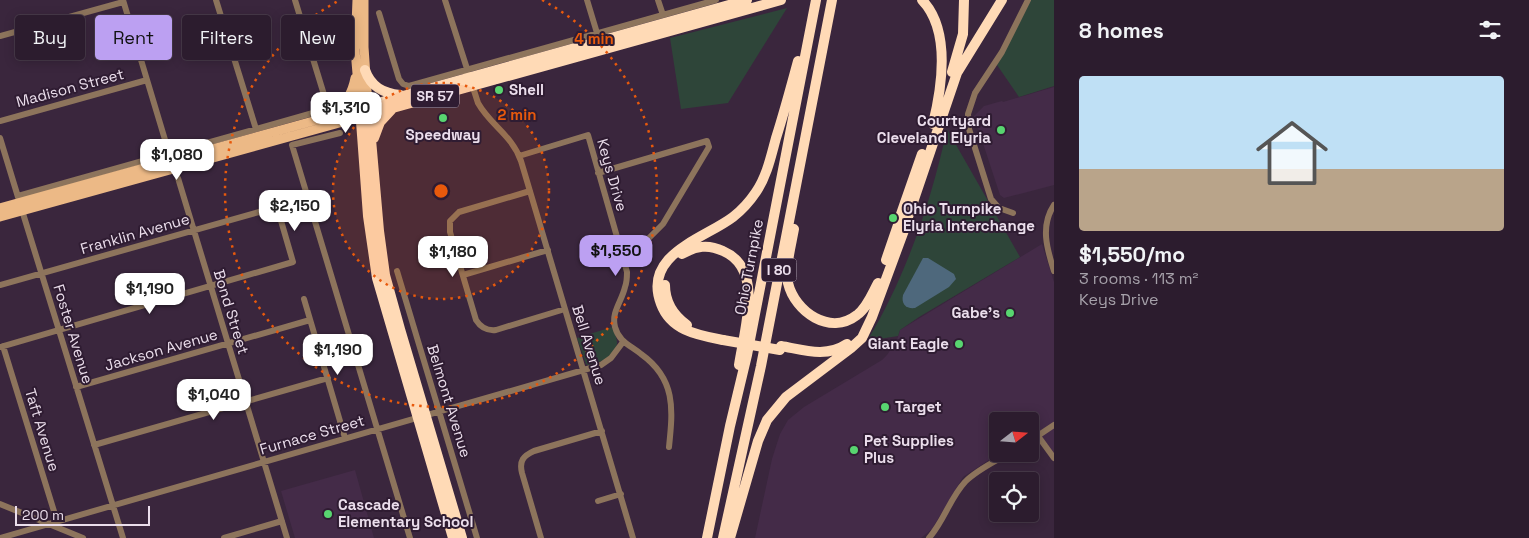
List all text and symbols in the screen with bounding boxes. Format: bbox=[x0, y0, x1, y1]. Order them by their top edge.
chip: Buy bbox=[15, 15, 85, 60]
chip: Rent bbox=[95, 15, 172, 60]
chip: Filters bbox=[182, 15, 271, 60]
chip: New bbox=[281, 15, 354, 60]
icon: filters bbox=[1476, 16, 1504, 44]
text: 8 homes bbox=[1079, 17, 1164, 44]
text: 4 min bbox=[574, 29, 614, 48]
street label: Madison Street bbox=[14, 64, 126, 111]
place label: Shell bbox=[509, 80, 544, 99]
road number: SR 57 bbox=[411, 84, 459, 108]
marker: Shell bbox=[493, 84, 505, 96]
pin: $1,310 bbox=[305, 92, 387, 134]
text: $1,310 bbox=[322, 97, 370, 118]
text: 2 min bbox=[498, 105, 536, 124]
icon: home bbox=[1247, 108, 1337, 198]
place label: Courtyard Cleveland Elyria bbox=[877, 111, 991, 147]
marker: Speedway bbox=[437, 112, 449, 124]
marker: Courtyard Cleveland Elyria bbox=[995, 124, 1007, 136]
place label: Speedway bbox=[405, 125, 481, 144]
street label: Keys Drive bbox=[593, 136, 632, 213]
pin: $1,080 bbox=[136, 138, 218, 181]
text: $1,080 bbox=[151, 144, 203, 165]
centre of rings bbox=[432, 182, 450, 200]
pin: $2,150 bbox=[254, 190, 336, 232]
text: $2,150 bbox=[270, 195, 320, 216]
place label: Ohio Turnpike Elyria Interchange bbox=[903, 199, 1035, 235]
street label: Franklin Avenue bbox=[78, 209, 192, 258]
marker: Ohio Turnpike Elyria Interchange bbox=[887, 212, 899, 224]
street label: Ohio Turnpike bbox=[730, 217, 767, 316]
pin: $1,550 bbox=[575, 234, 657, 277]
pin: $1,180 bbox=[412, 236, 494, 278]
text: $1,550 bbox=[590, 240, 642, 261]
text: $1,180 bbox=[429, 241, 477, 262]
text: $1,550/mo bbox=[1079, 241, 1185, 268]
road number: I 80 bbox=[762, 258, 796, 282]
street label: Bond Street bbox=[210, 267, 253, 357]
text: 3 rooms · 113 m² bbox=[1079, 268, 1198, 289]
pin: $1,190 bbox=[109, 272, 191, 315]
text: $1,190 bbox=[126, 278, 174, 299]
street label: Foster Avenue bbox=[49, 282, 98, 386]
text: Keys Drive bbox=[1079, 289, 1159, 310]
street label: Bell Avenue bbox=[568, 302, 611, 387]
place label: Gabe's bbox=[951, 303, 1000, 322]
marker: Gabe's bbox=[1004, 307, 1016, 319]
street label: Jackson Avenue bbox=[102, 324, 220, 375]
pin: $1,190 bbox=[297, 334, 379, 376]
place label: Giant Eagle bbox=[868, 334, 949, 353]
marker: Giant Eagle bbox=[953, 338, 965, 350]
text: $1,190 bbox=[314, 339, 362, 360]
street label: Belmont Avenue bbox=[423, 342, 476, 460]
pin: $1,040 bbox=[173, 378, 255, 421]
text: $1,040 bbox=[188, 384, 240, 405]
street label: Taft Avenue bbox=[21, 386, 64, 474]
place label: Target bbox=[895, 397, 942, 416]
marker: Target bbox=[879, 401, 891, 413]
street label: Furnace Street bbox=[257, 410, 367, 459]
north arrow bbox=[989, 412, 1039, 462]
map controls bbox=[989, 412, 1039, 522]
place label: Pet Supplies Plus bbox=[864, 431, 954, 467]
marker: Pet Supplies Plus bbox=[848, 444, 860, 456]
button: locate bbox=[989, 472, 1039, 522]
place label: Cascade Elementary School bbox=[338, 495, 473, 531]
scale bar bbox=[15, 503, 150, 526]
text: 200 m bbox=[22, 506, 64, 524]
marker: Cascade Elementary School bbox=[322, 508, 334, 520]

